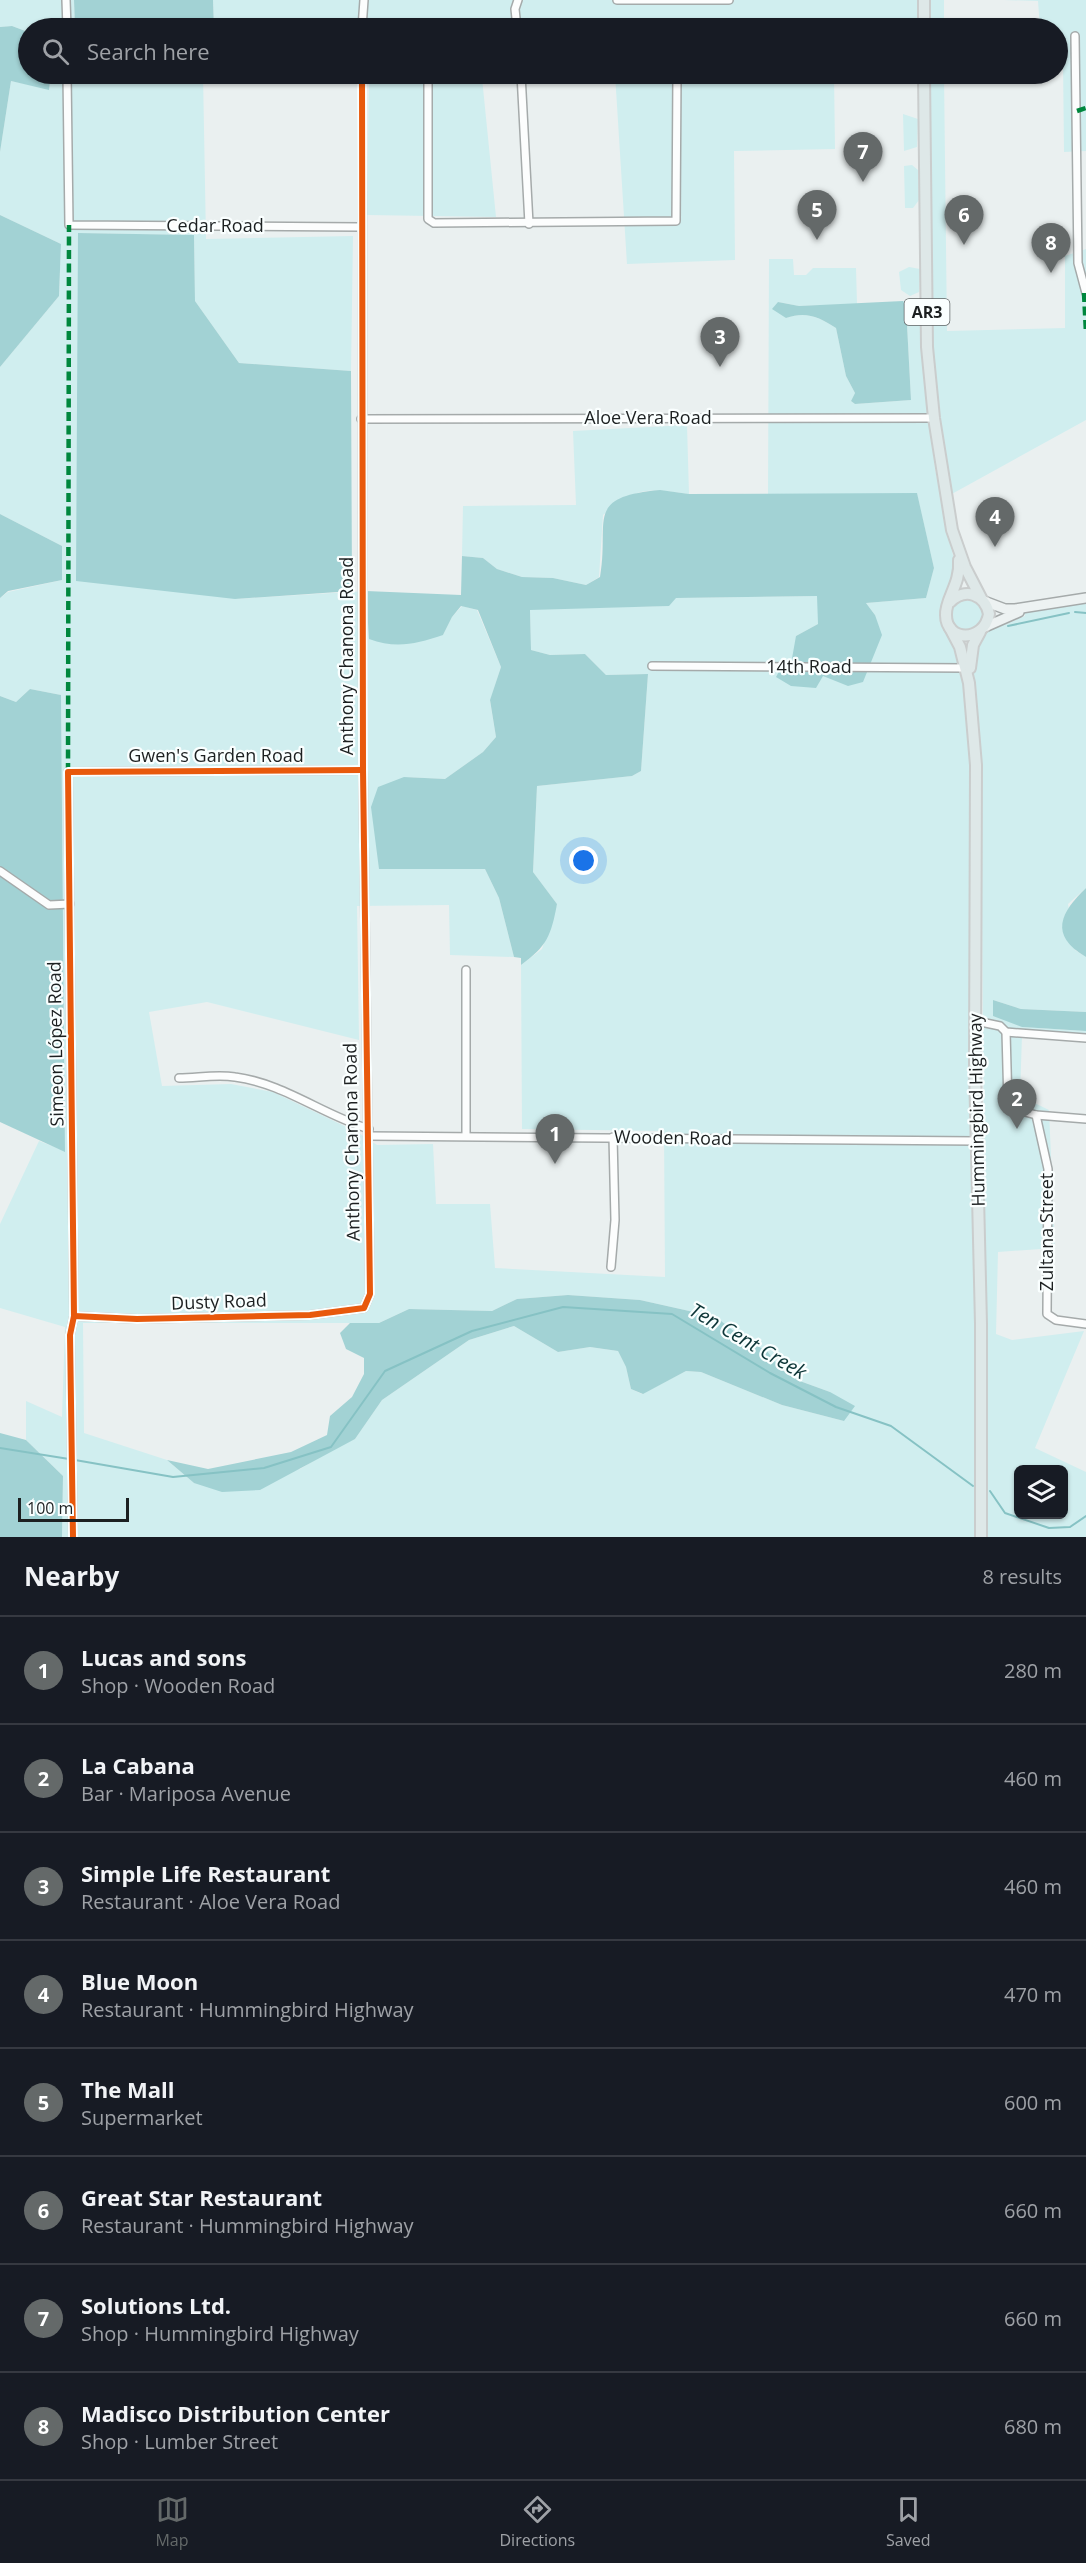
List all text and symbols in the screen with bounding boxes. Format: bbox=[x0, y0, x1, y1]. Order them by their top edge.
search box bbox=[18, 18, 1068, 84]
icon: search bbox=[39, 35, 72, 68]
text: Search here bbox=[87, 36, 210, 66]
pin: 7 bbox=[844, 132, 882, 182]
pin: 5 bbox=[798, 190, 836, 240]
pin: 6 bbox=[944, 196, 984, 245]
street label: Cedar Road bbox=[166, 213, 264, 237]
pin: 8 bbox=[1032, 224, 1070, 273]
road number: AR3 bbox=[904, 299, 950, 325]
pin: 3 bbox=[700, 318, 740, 367]
street label: Aloe Vera Road bbox=[584, 405, 712, 429]
pin: 4 bbox=[976, 498, 1014, 547]
street label: Anthony Chanona Road bbox=[334, 557, 358, 755]
street label: 14th Road bbox=[766, 654, 852, 678]
street label: Gwen's Garden Road bbox=[128, 743, 304, 767]
your location bbox=[569, 846, 598, 875]
street label: Simeon López Road bbox=[42, 961, 68, 1127]
street label: Hummingbird Highway bbox=[962, 1012, 990, 1207]
street label: Anthony Chanona Road bbox=[337, 1043, 365, 1241]
pin: 2 bbox=[998, 1080, 1036, 1129]
pin: 1 bbox=[536, 1114, 574, 1164]
street label: Wooden Road bbox=[614, 1124, 732, 1150]
street label: Zultana Street bbox=[1034, 1173, 1058, 1291]
street label: Dusty Road bbox=[171, 1287, 267, 1315]
water label: Ten Cent Creek bbox=[685, 1296, 813, 1386]
map controls bbox=[1014, 1465, 1068, 1519]
button: layers bbox=[1014, 1465, 1068, 1519]
scale bar bbox=[18, 1495, 129, 1522]
text: 100 m bbox=[27, 1497, 73, 1519]
text: Nearby bbox=[24, 1558, 119, 1594]
text: 8 results bbox=[982, 1563, 1062, 1590]
text: Lucas and sons bbox=[81, 1642, 246, 1672]
text: 1 bbox=[38, 1657, 49, 1684]
text: 280 m bbox=[1004, 1657, 1062, 1684]
text: Shop · Wooden Road bbox=[81, 1672, 275, 1699]
text: La Cabana bbox=[81, 1750, 195, 1780]
text: 2 bbox=[38, 1765, 49, 1792]
text: 460 m bbox=[1004, 1765, 1062, 1792]
text: Bar · Mariposa Avenue bbox=[81, 1780, 291, 1807]
text: Simple Life Restaurant bbox=[81, 1858, 330, 1888]
text: 3 bbox=[38, 1873, 49, 1900]
text: 460 m bbox=[1004, 1873, 1062, 1900]
text: Restaurant · Aloe Vera Road bbox=[81, 1888, 340, 1915]
text: Blue Moon bbox=[81, 1966, 198, 1996]
text: 4 bbox=[38, 1981, 49, 2008]
text: 470 m bbox=[1004, 1981, 1062, 2008]
text: Restaurant · Hummingbird Highway bbox=[81, 1996, 414, 2023]
text: The Mall bbox=[81, 2074, 174, 2104]
text: 5 bbox=[38, 2089, 49, 2116]
text: 600 m bbox=[1004, 2089, 1062, 2116]
text: Supermarket bbox=[81, 2104, 203, 2131]
text: Great Star Restaurant bbox=[81, 2182, 322, 2212]
text: 6 bbox=[38, 2197, 49, 2224]
text: 660 m bbox=[1004, 2197, 1062, 2224]
text: Restaurant · Hummingbird Highway bbox=[81, 2212, 414, 2239]
text: Solutions Ltd. bbox=[81, 2290, 231, 2320]
text: 7 bbox=[38, 2305, 49, 2332]
text: 660 m bbox=[1004, 2305, 1062, 2332]
text: Shop · Hummingbird Highway bbox=[81, 2320, 359, 2347]
text: Madisco Distribution Center bbox=[81, 2398, 390, 2428]
text: 8 bbox=[38, 2413, 49, 2440]
text: 680 m bbox=[1004, 2413, 1062, 2440]
text: Shop · Lumber Street bbox=[81, 2428, 278, 2455]
tab: Map bbox=[155, 2493, 189, 2551]
tab: Directions bbox=[499, 2493, 575, 2551]
tab: Saved bbox=[886, 2493, 931, 2551]

